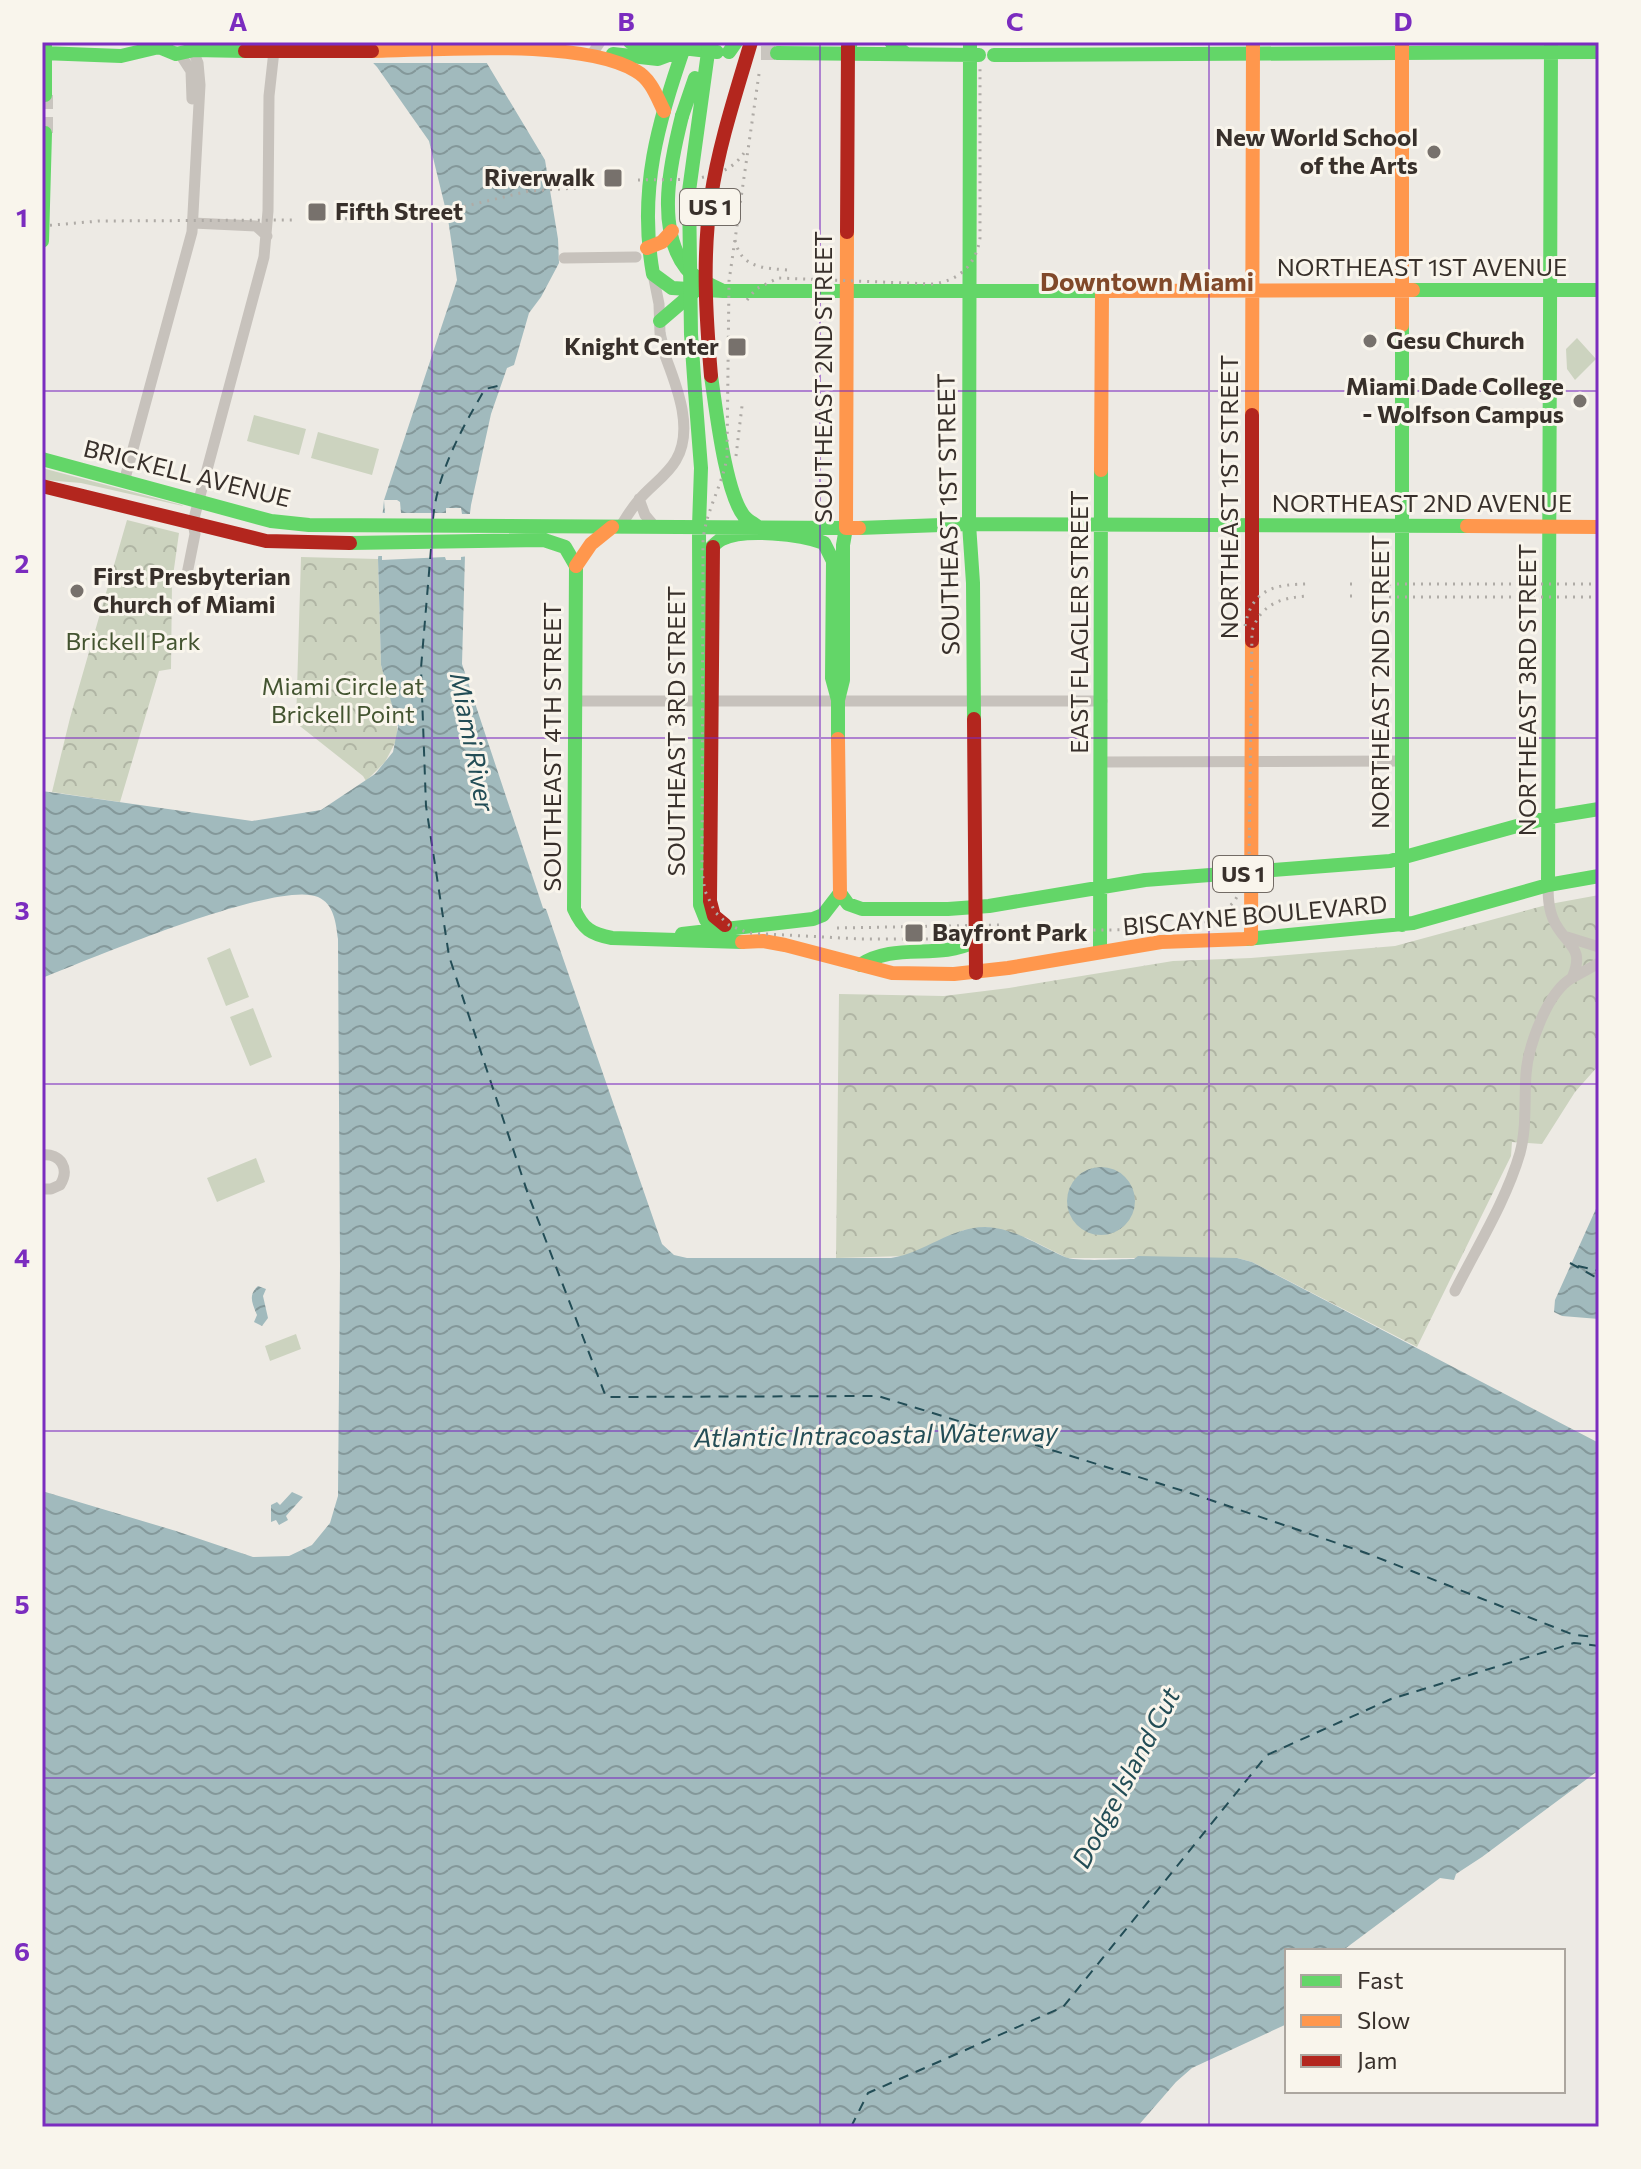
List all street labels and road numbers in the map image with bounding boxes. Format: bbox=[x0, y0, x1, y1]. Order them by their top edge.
road number: US 1 bbox=[680, 189, 740, 225]
street label: SOUTHEAST 2ND STREET bbox=[808, 231, 837, 523]
street label: NORTHEAST 1ST AVENUE bbox=[1277, 252, 1567, 281]
street label: NORTHEAST 1ST STREET bbox=[1214, 355, 1243, 639]
street label: SOUTHEAST 1ST STREET bbox=[931, 373, 964, 655]
street label: BRICKELL AVENUE bbox=[81, 433, 294, 512]
street label: NORTHEAST 2ND AVENUE bbox=[1272, 488, 1572, 517]
street label: EAST FLAGLER STREET bbox=[1064, 490, 1093, 754]
street label: NORTHEAST 2ND STREET bbox=[1365, 535, 1394, 829]
street label: NORTHEAST 3RD STREET bbox=[1512, 544, 1541, 836]
street label: SOUTHEAST 3RD STREET bbox=[661, 586, 690, 876]
street label: SOUTHEAST 4TH STREET bbox=[537, 602, 566, 892]
road number: US 1 bbox=[1213, 856, 1273, 892]
street label: BISCAYNE BOULEVARD bbox=[1121, 888, 1388, 941]

